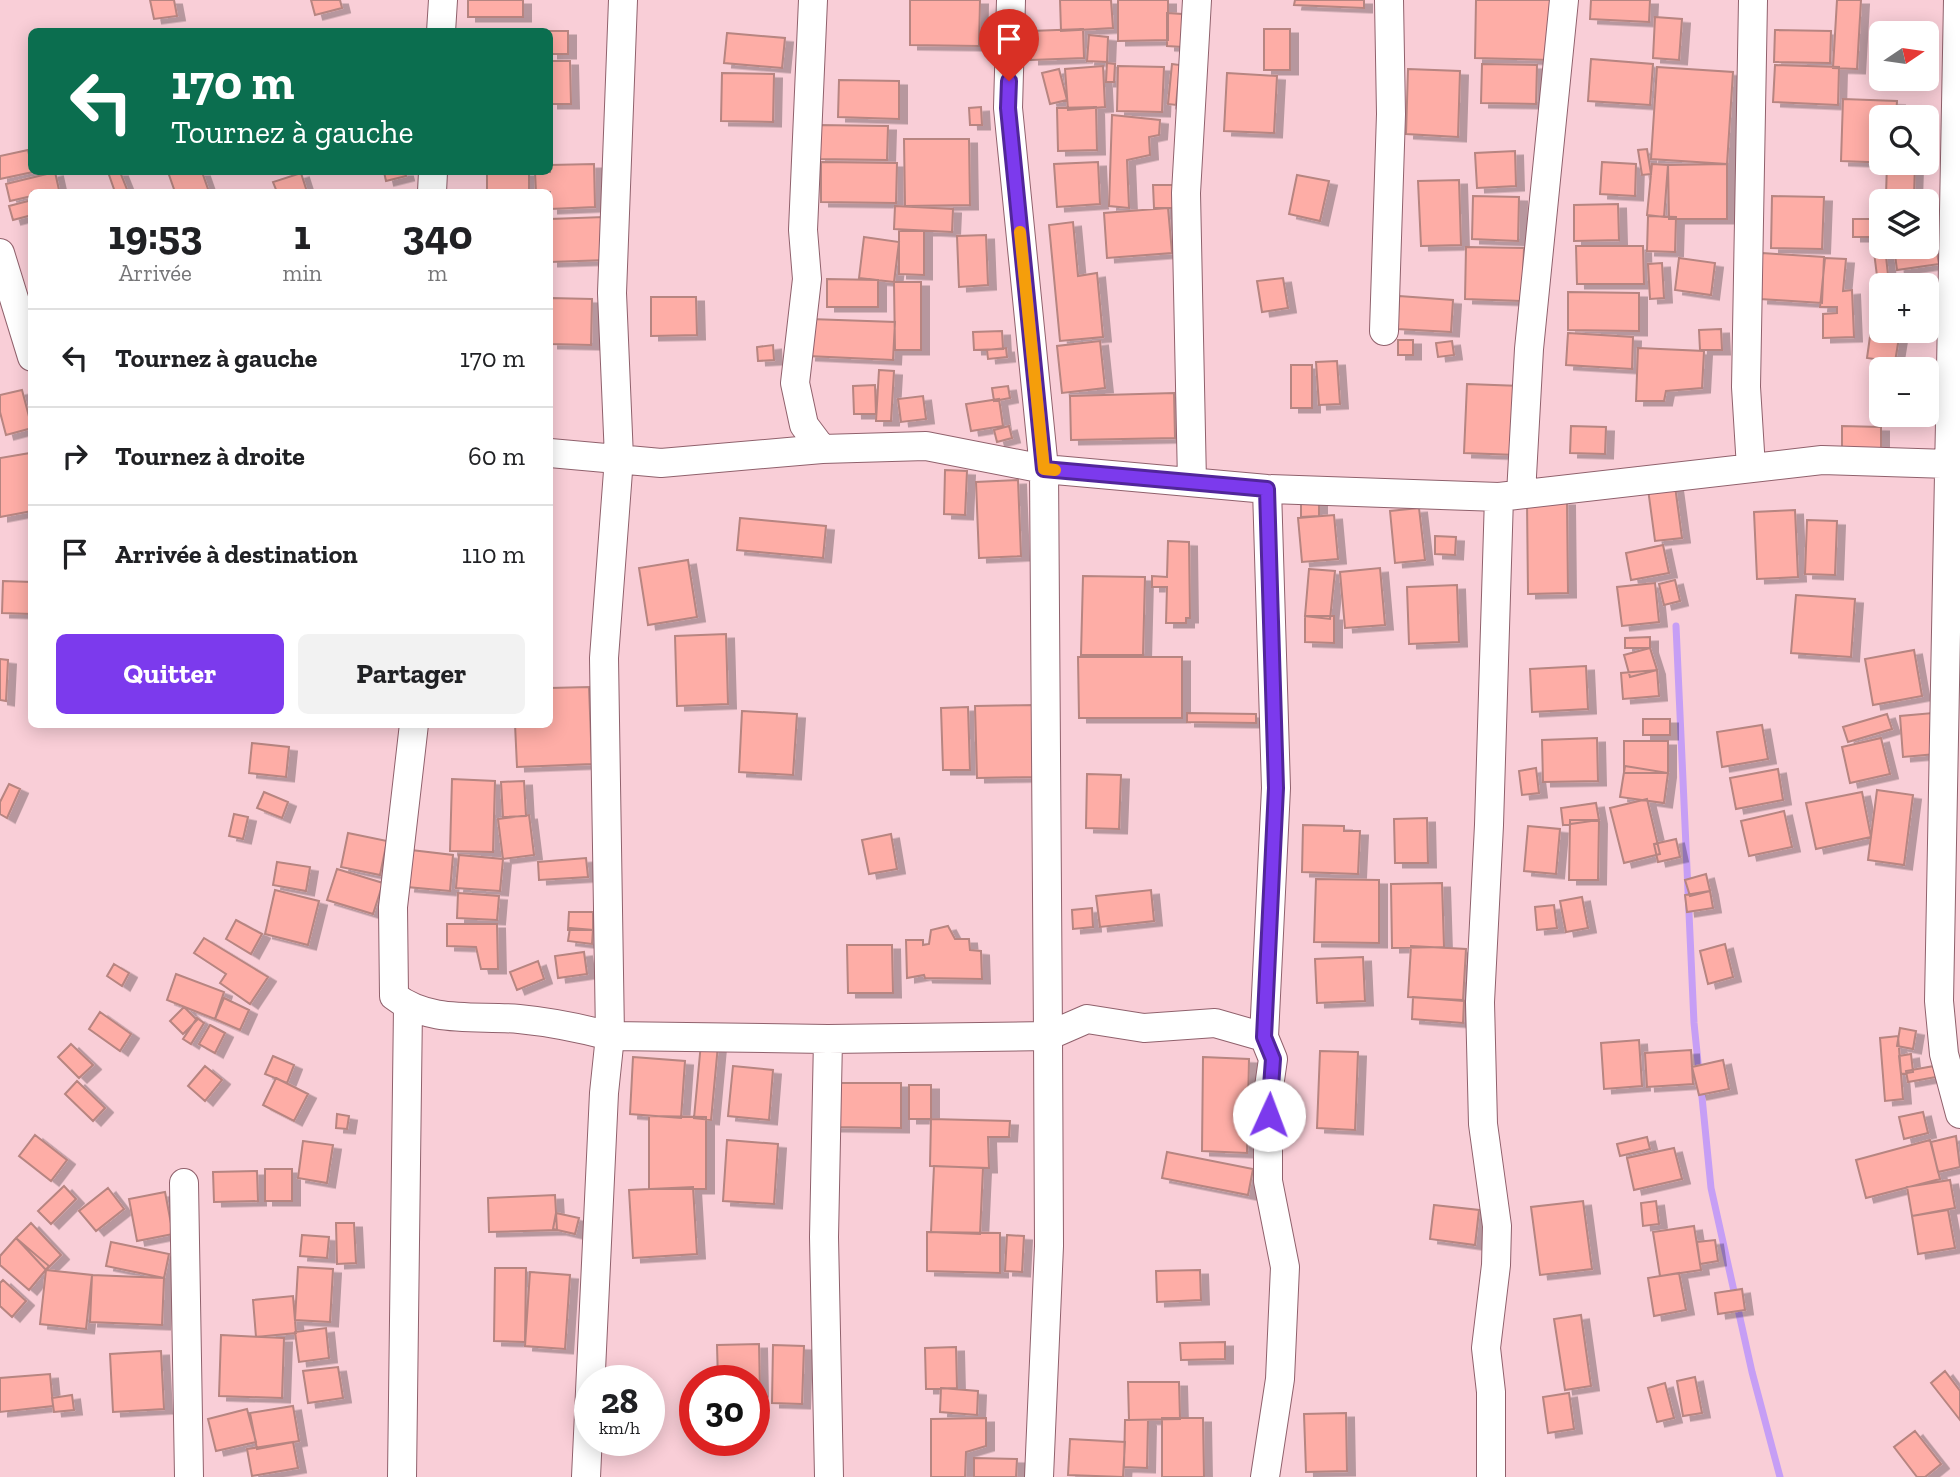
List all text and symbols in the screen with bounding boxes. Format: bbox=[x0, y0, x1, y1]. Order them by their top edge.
pin bbox=[979, 9, 1039, 81]
icon: arrive bbox=[990, 20, 1028, 58]
north arrow bbox=[1869, 21, 1939, 91]
map controls bbox=[1869, 21, 1939, 427]
text: 170 m bbox=[171, 53, 294, 112]
icon: left bbox=[56, 56, 147, 147]
button: search bbox=[1869, 105, 1939, 175]
text: Tournez à gauche bbox=[171, 113, 414, 151]
button: layers bbox=[1869, 189, 1939, 259]
text: 19:53 bbox=[108, 209, 202, 260]
text: 1 bbox=[294, 209, 311, 260]
text: 340 bbox=[402, 209, 473, 260]
text: Arrivée bbox=[119, 259, 192, 287]
text: min bbox=[283, 259, 322, 287]
text: m bbox=[428, 259, 447, 287]
button: + bbox=[1869, 273, 1939, 343]
icon: left bbox=[56, 339, 94, 377]
text: Tournez à gauche bbox=[115, 342, 317, 374]
text: 170 m bbox=[460, 342, 525, 374]
button: − bbox=[1869, 357, 1939, 427]
icon: right bbox=[56, 437, 94, 475]
text: Tournez à droite bbox=[115, 440, 305, 472]
text: 60 m bbox=[468, 440, 525, 472]
icon: arrive bbox=[56, 535, 94, 573]
text: Arrivée à destination bbox=[115, 538, 358, 570]
text: 110 m bbox=[462, 538, 525, 570]
button: Quitter bbox=[56, 634, 284, 714]
button: Partager bbox=[298, 634, 525, 714]
position arrow bbox=[1232, 1078, 1306, 1152]
speed limit sign: 30 bbox=[679, 1365, 770, 1456]
text: 28 bbox=[601, 1380, 638, 1422]
text: km/h bbox=[599, 1417, 640, 1439]

